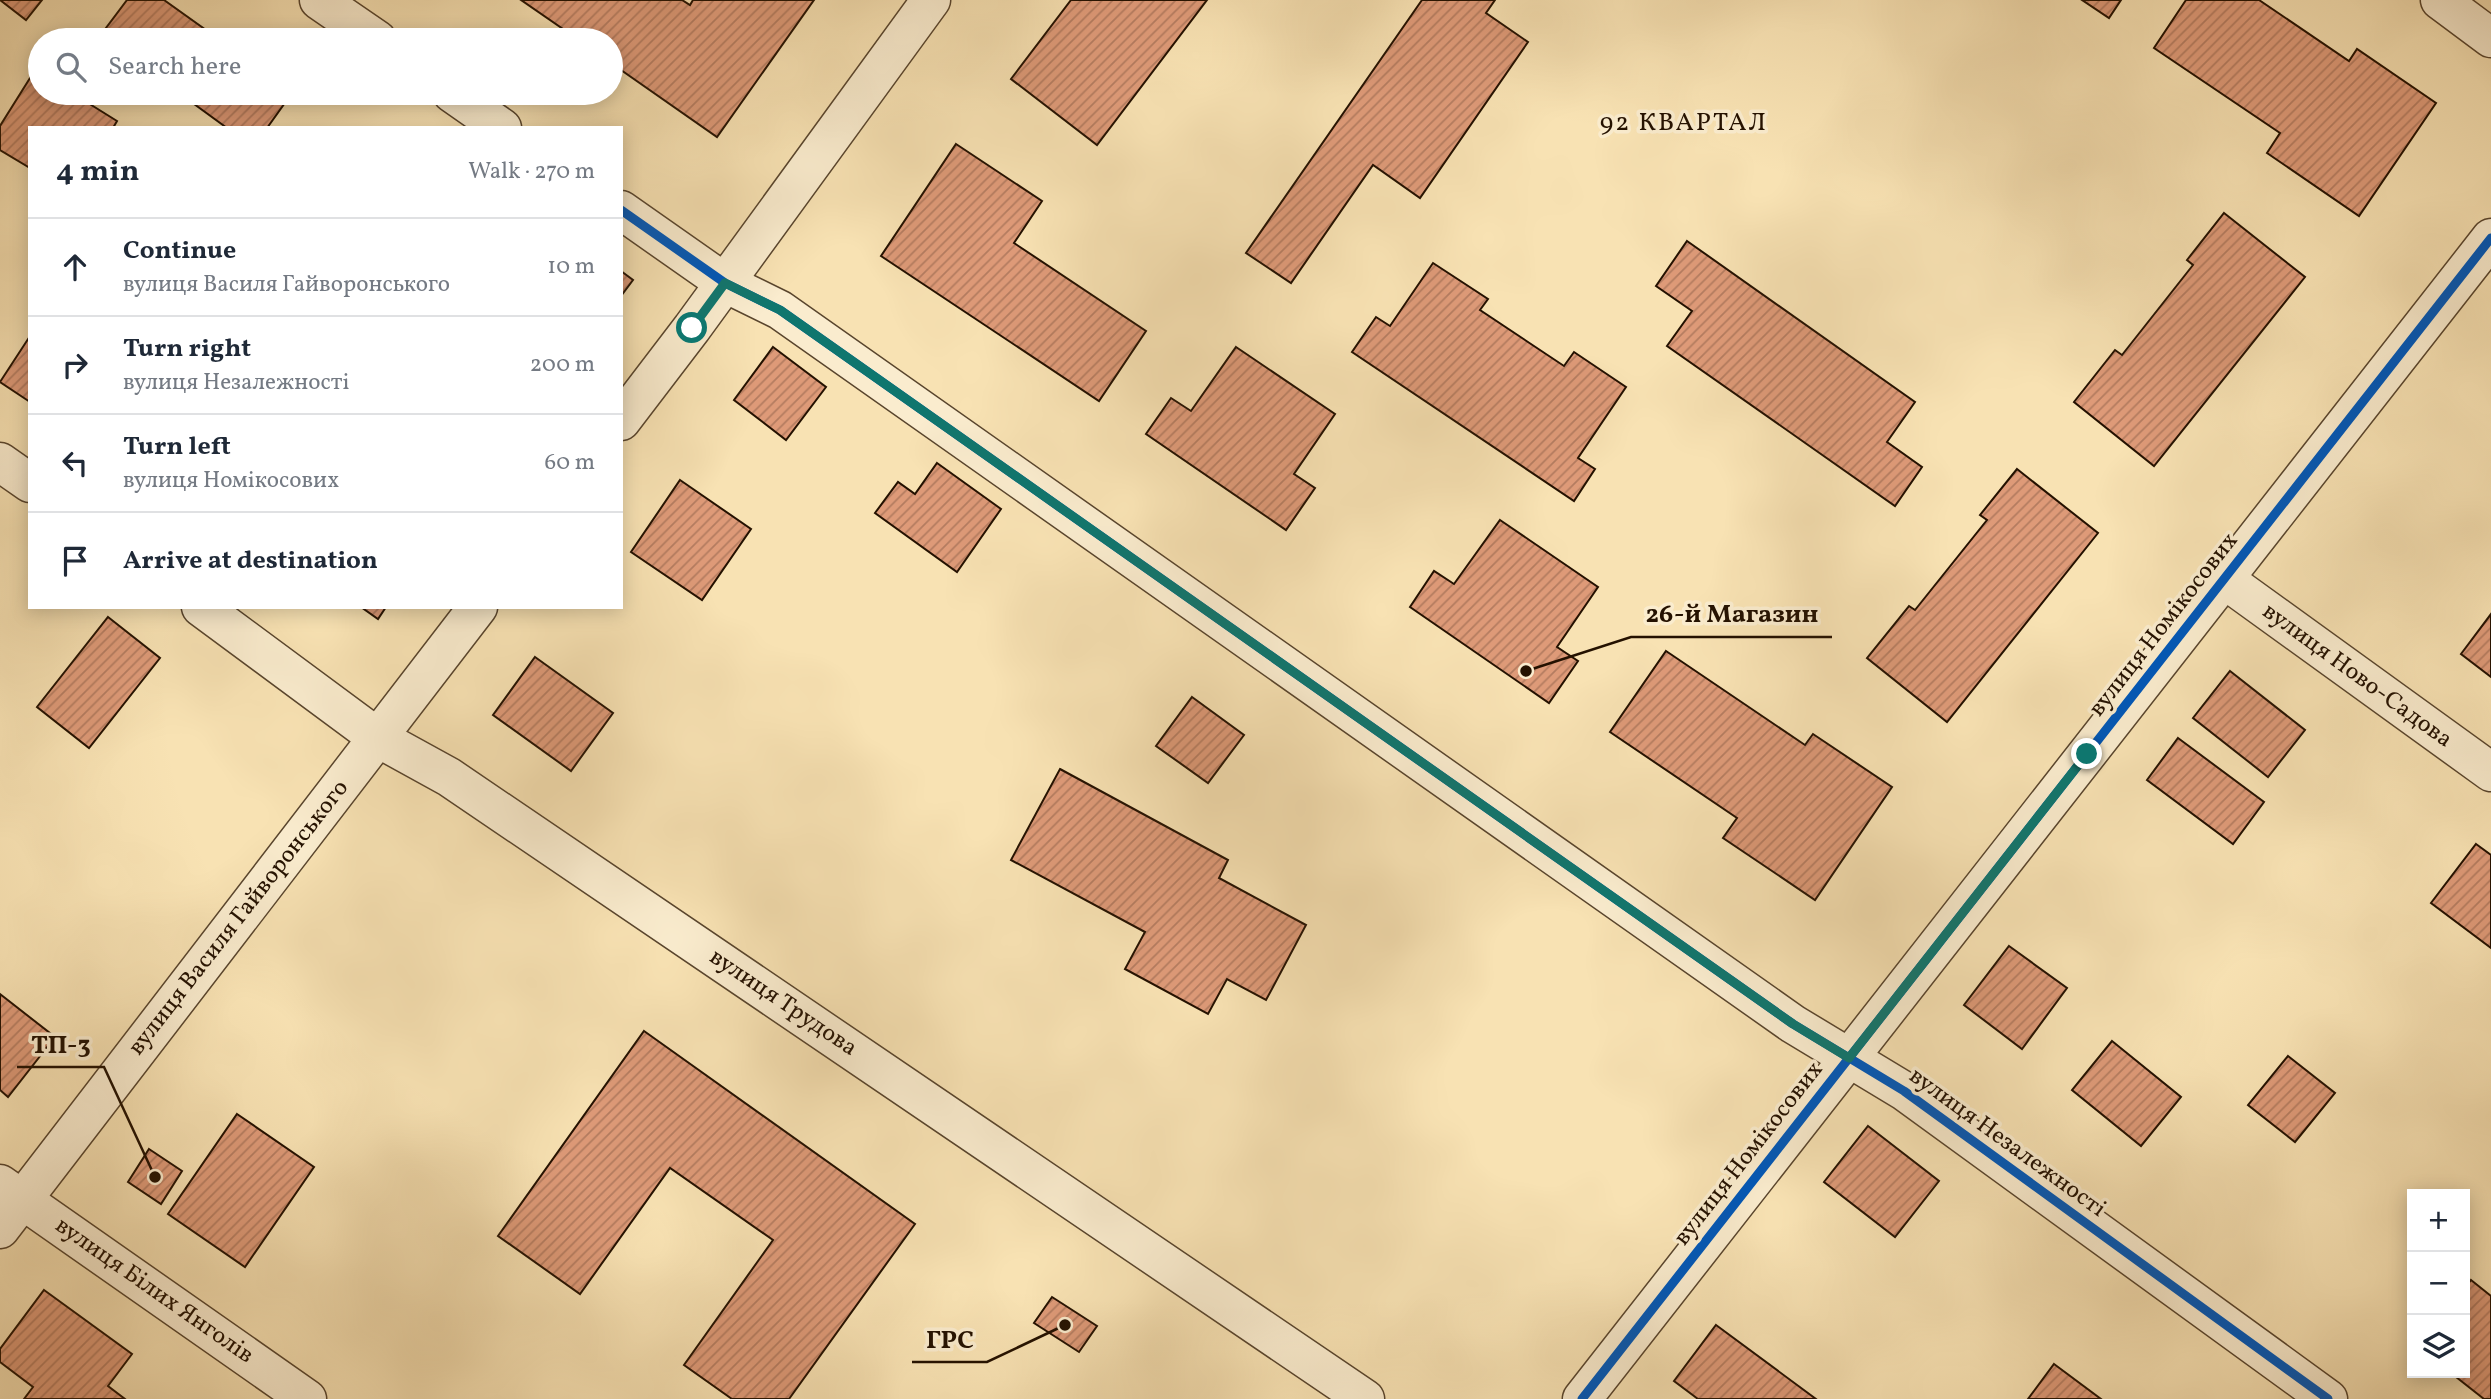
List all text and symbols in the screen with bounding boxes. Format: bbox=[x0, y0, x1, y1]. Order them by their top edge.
search box bbox=[28, 28, 623, 105]
icon: search bbox=[52, 48, 90, 86]
text: Search here bbox=[108, 49, 241, 85]
district label: 92 КВАРТАЛ bbox=[1600, 105, 1768, 141]
text: 4 min bbox=[56, 151, 140, 193]
text: Walk · 270 m bbox=[468, 156, 595, 188]
text: Continue bbox=[123, 233, 236, 269]
icon: ahead bbox=[56, 248, 94, 286]
text: 10 m bbox=[547, 251, 595, 283]
text: вулиця Василя Гайворонського bbox=[123, 269, 450, 301]
route start bbox=[676, 312, 707, 343]
text: Turn right bbox=[123, 331, 251, 367]
icon: right bbox=[56, 346, 94, 384]
text: 200 m bbox=[530, 349, 595, 381]
text: вулиця Незалежності bbox=[123, 367, 349, 399]
text: Turn left bbox=[123, 429, 231, 465]
icon: left bbox=[56, 444, 94, 482]
text: 60 m bbox=[545, 447, 595, 479]
text: вулиця Номікосових bbox=[123, 465, 339, 497]
street label: вулиця Номікосових bbox=[2081, 526, 2247, 724]
icon: arrive bbox=[56, 542, 94, 580]
text: Arrive at destination bbox=[123, 543, 378, 579]
callout: 26-й Магазин bbox=[1631, 590, 1832, 637]
street label: вулиця Ново-Садова bbox=[2255, 595, 2459, 757]
text: 26-й Магазин bbox=[1646, 597, 1819, 633]
route end bbox=[2071, 738, 2102, 769]
street label: вулиця Василя Гайворонського bbox=[121, 773, 357, 1063]
street label: вулиця Трудова bbox=[702, 941, 864, 1065]
callout: ТП-3 bbox=[17, 1020, 104, 1067]
text: ТП-3 bbox=[31, 1028, 91, 1064]
street label: вулиця Номікосових bbox=[1666, 1055, 1832, 1253]
street label: вулиця Незалежності bbox=[1901, 1060, 2113, 1226]
map controls bbox=[2407, 1189, 2470, 1378]
button: + bbox=[2407, 1189, 2470, 1252]
street label: вулиця Білих Янголів bbox=[48, 1209, 260, 1373]
button: − bbox=[2407, 1252, 2470, 1315]
callout: ГРС bbox=[912, 1315, 987, 1362]
button: layers bbox=[2407, 1315, 2470, 1378]
text: ГРС bbox=[926, 1323, 974, 1359]

